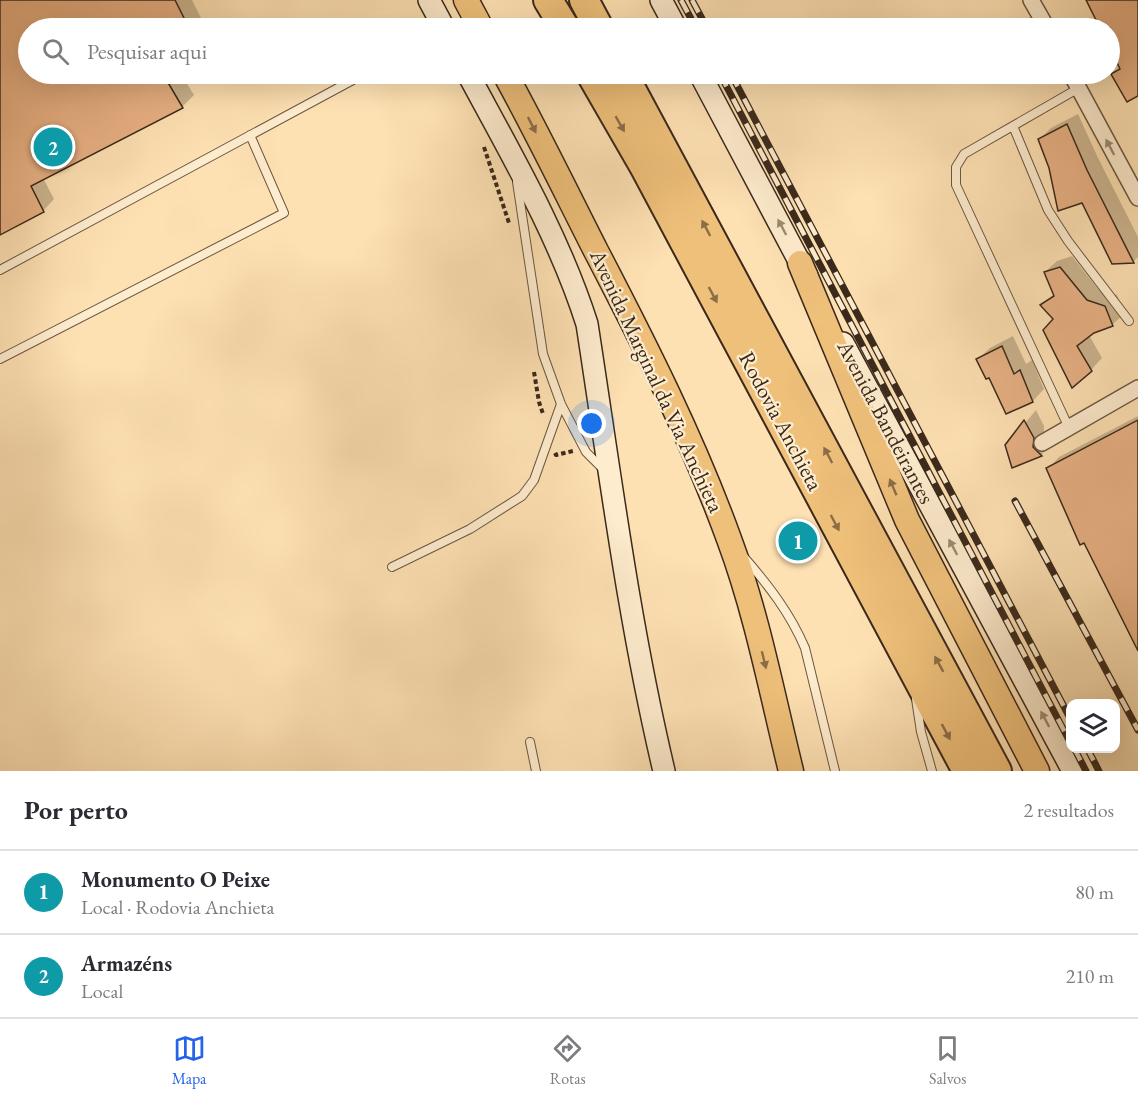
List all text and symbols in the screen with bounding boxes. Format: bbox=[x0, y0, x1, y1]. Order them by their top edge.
search box bbox=[18, 18, 1120, 84]
icon: search bbox=[39, 35, 72, 68]
text: Pesquisar aqui bbox=[87, 37, 207, 66]
one-way arrow bbox=[615, 116, 625, 133]
one-way arrow bbox=[527, 117, 537, 134]
pin: 2 bbox=[34, 124, 72, 170]
one-way arrow bbox=[1105, 138, 1115, 155]
one-way arrow bbox=[701, 219, 711, 236]
one-way arrow bbox=[777, 219, 787, 236]
street label: Avenida Marginal da Via Anchieta bbox=[583, 244, 731, 517]
one-way arrow bbox=[708, 287, 718, 304]
street label: Avenida Bandeirantes bbox=[830, 334, 941, 509]
street label: Rodovia Anchieta bbox=[732, 347, 830, 496]
your location bbox=[577, 409, 606, 438]
one-way arrow bbox=[823, 446, 833, 463]
one-way arrow bbox=[888, 478, 897, 496]
one-way arrow bbox=[830, 514, 840, 531]
pin: 1 bbox=[778, 518, 818, 564]
one-way arrow bbox=[948, 539, 958, 556]
one-way arrow bbox=[759, 650, 769, 669]
one-way arrow bbox=[934, 655, 944, 672]
map controls bbox=[1066, 699, 1120, 753]
button: layers bbox=[1066, 699, 1120, 753]
one-way arrow bbox=[1040, 711, 1050, 728]
one-way arrow bbox=[941, 723, 951, 741]
text: Por perto bbox=[24, 793, 128, 827]
text: 2 resultados bbox=[1023, 797, 1114, 823]
text: Monumento O Peixe bbox=[81, 865, 270, 894]
text: 1 bbox=[38, 879, 49, 905]
text: 80 m bbox=[1075, 879, 1114, 905]
text: Local · Rodovia Anchieta bbox=[81, 894, 275, 920]
text: Armazéns bbox=[81, 949, 172, 978]
text: 2 bbox=[38, 963, 49, 989]
text: 210 m bbox=[1066, 963, 1114, 989]
text: Local bbox=[81, 978, 123, 1004]
tab: Mapa bbox=[172, 1032, 207, 1089]
tab: Rotas bbox=[550, 1032, 586, 1089]
tab: Salvos bbox=[929, 1032, 966, 1089]

